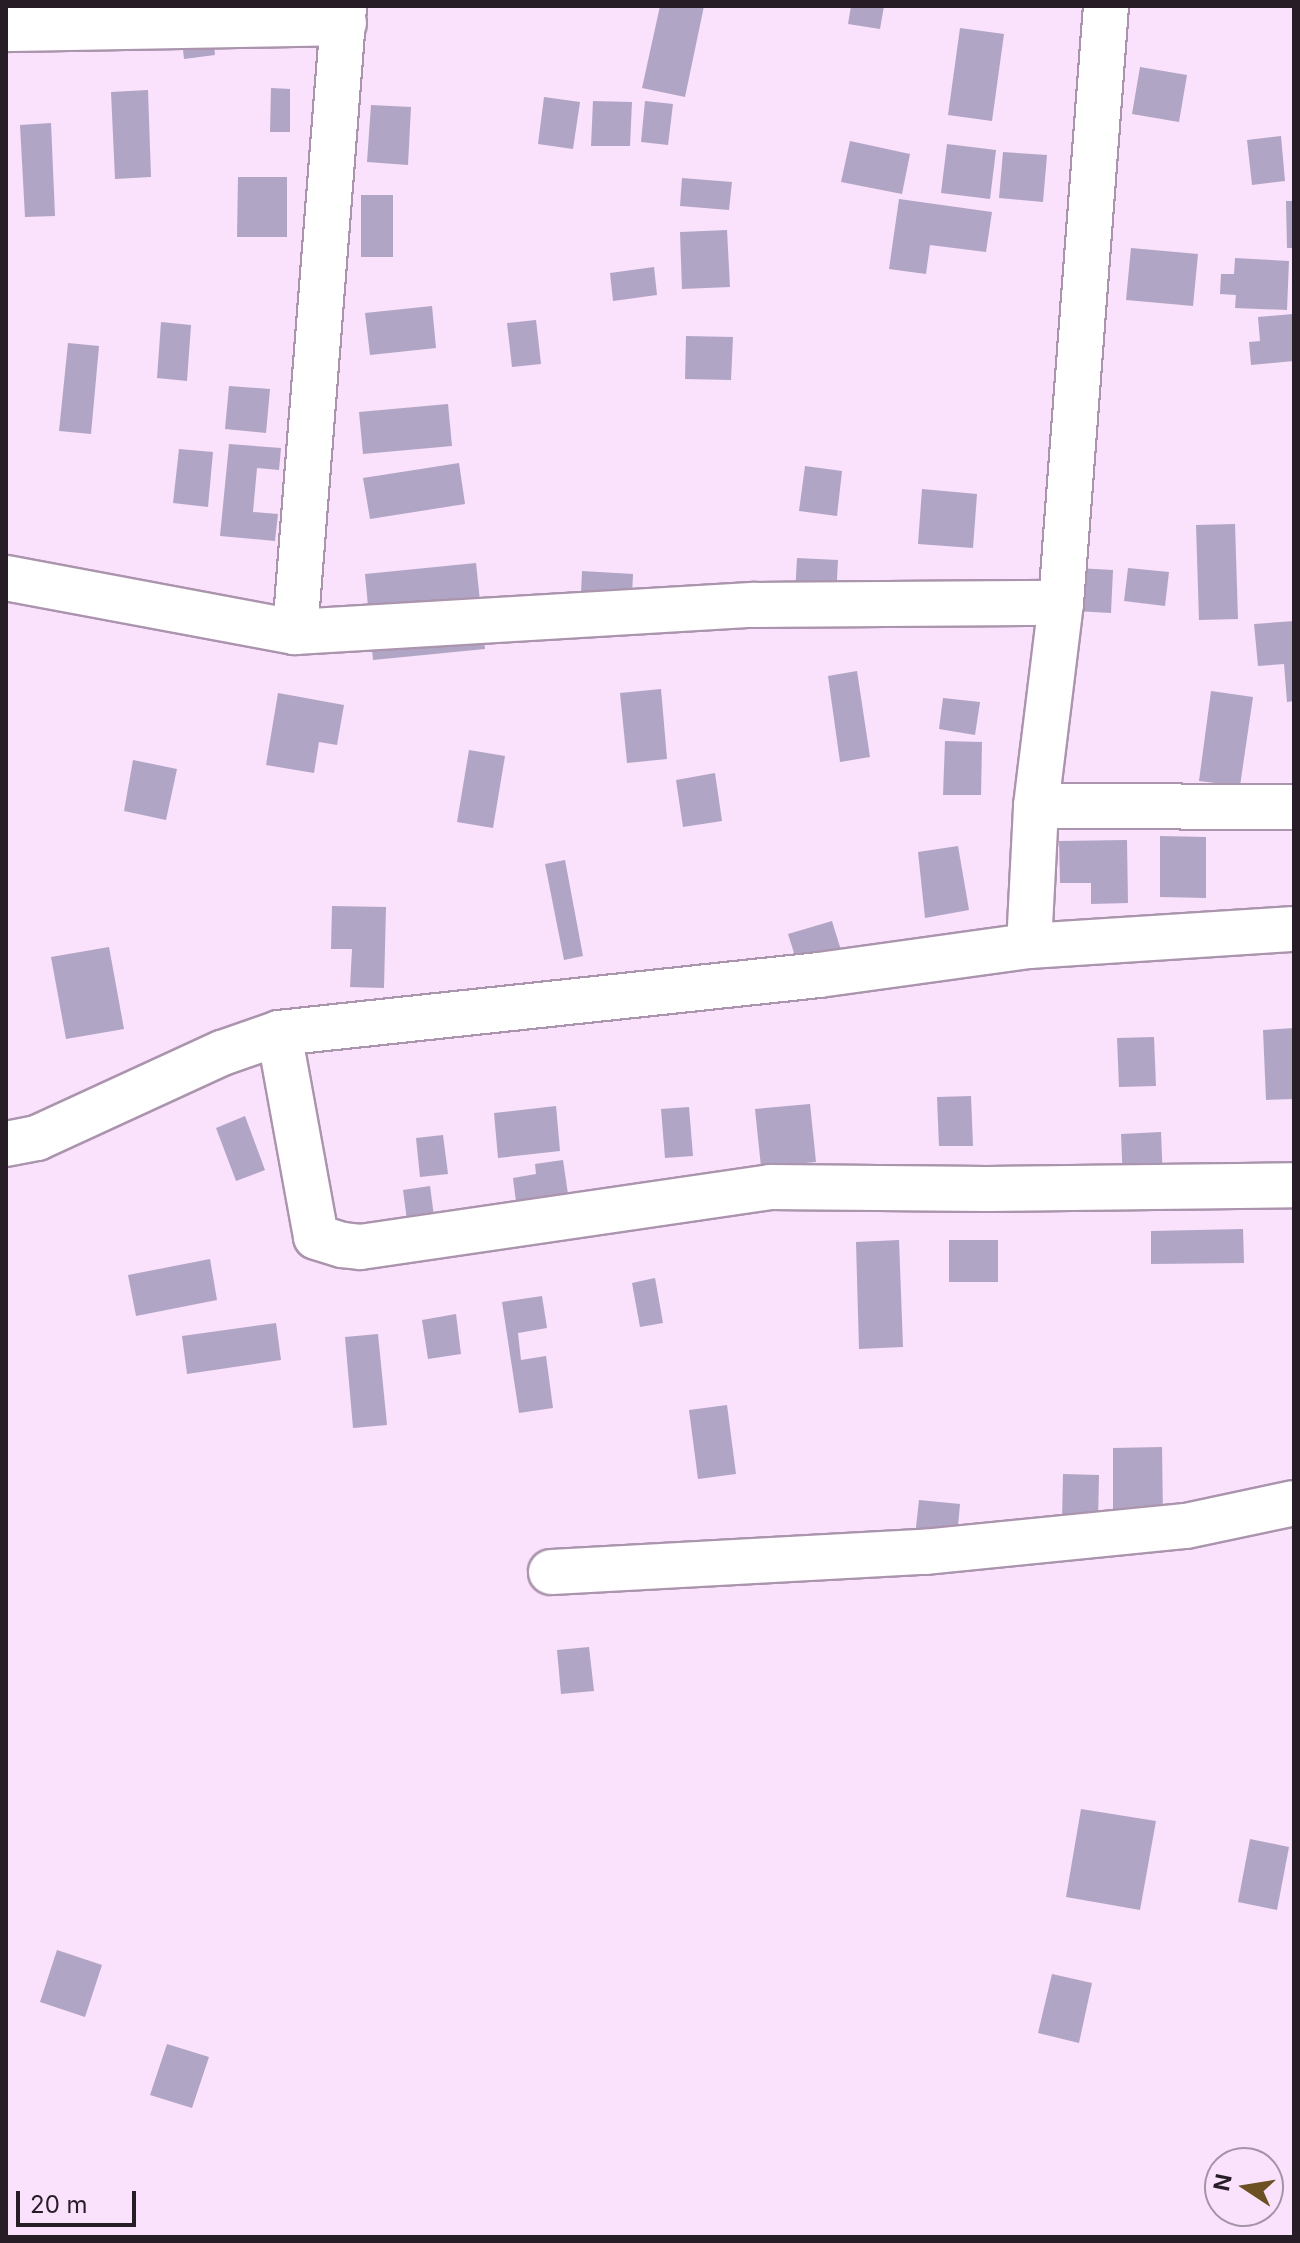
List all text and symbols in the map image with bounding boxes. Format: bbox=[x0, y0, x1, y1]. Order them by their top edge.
north arrow bbox=[1204, 2147, 1284, 2227]
text: N bbox=[1208, 2172, 1237, 2193]
scale bar bbox=[20, 2175, 140, 2225]
text: 20 m bbox=[30, 2190, 88, 2219]

